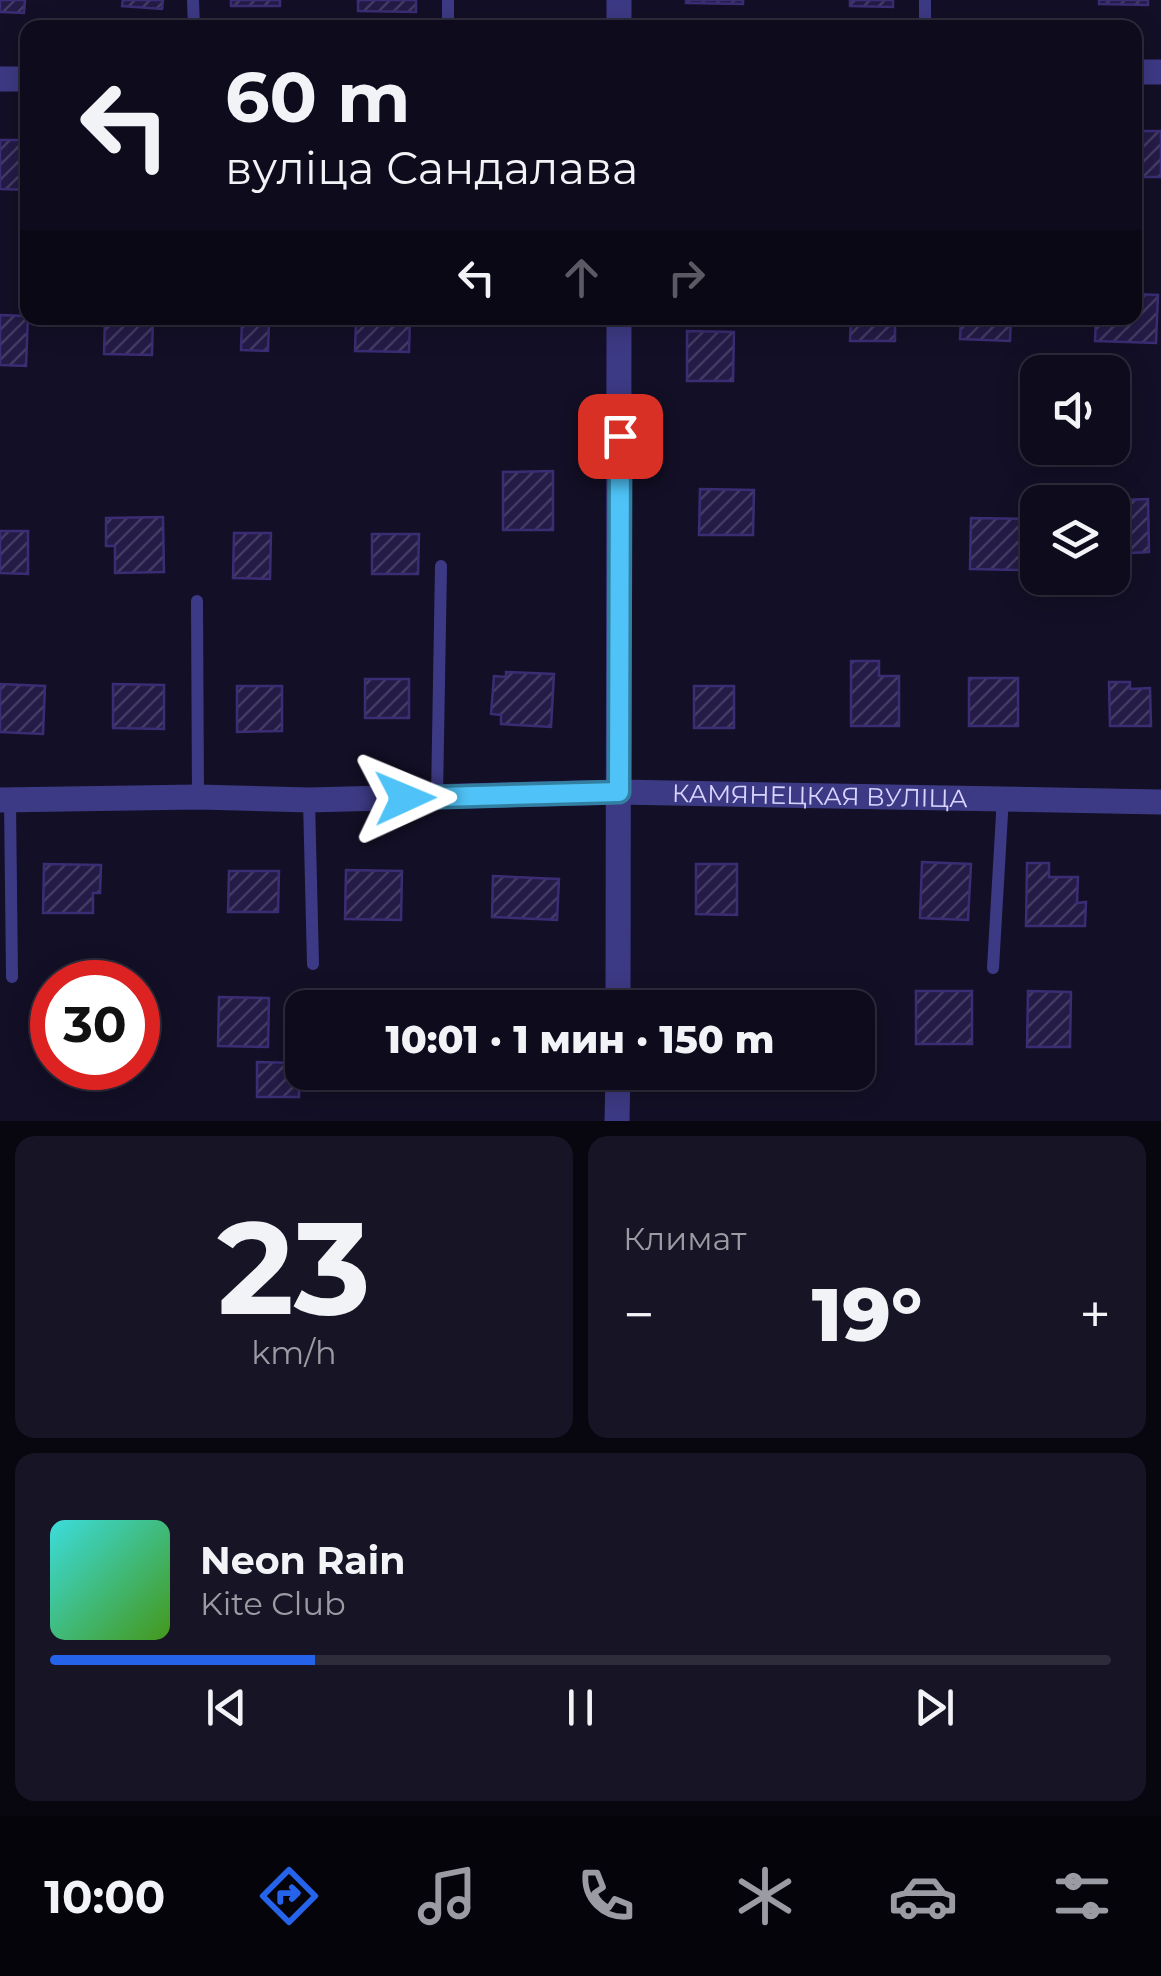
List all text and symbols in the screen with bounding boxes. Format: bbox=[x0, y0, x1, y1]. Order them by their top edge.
text: 60 m bbox=[225, 54, 410, 140]
icon: left bbox=[60, 60, 190, 190]
text: вуліца Сандалава bbox=[225, 140, 638, 195]
icon: left bbox=[449, 250, 504, 305]
icon: ahead bbox=[554, 250, 609, 305]
icon: right bbox=[659, 250, 714, 305]
map controls bbox=[1020, 355, 1130, 595]
button: sound bbox=[1020, 355, 1130, 465]
pin bbox=[578, 394, 663, 479]
icon: arrive bbox=[593, 409, 648, 464]
button: layers bbox=[1020, 485, 1130, 595]
position arrow bbox=[353, 746, 457, 850]
street label: КАМЯНЕЦКАЯ ВУЛІЦА bbox=[672, 778, 968, 813]
speed limit sign: 30 bbox=[30, 960, 160, 1090]
text: 10:01 · 1 мин · 150 m bbox=[385, 1016, 775, 1063]
text: 23 bbox=[217, 1188, 371, 1347]
text: Климат bbox=[623, 1219, 746, 1258]
text: 19° bbox=[812, 1268, 922, 1360]
text: − bbox=[623, 1281, 655, 1348]
text: + bbox=[1079, 1281, 1111, 1348]
text: km/h bbox=[251, 1333, 337, 1372]
text: Neon Rain bbox=[200, 1537, 405, 1584]
text: Kite Club bbox=[200, 1584, 346, 1623]
icon: previous bbox=[199, 1680, 254, 1735]
icon: pause bbox=[553, 1680, 608, 1735]
icon: next bbox=[907, 1680, 962, 1735]
icon: directions bbox=[254, 1861, 324, 1931]
icon: music bbox=[412, 1861, 482, 1931]
icon: phone bbox=[571, 1861, 641, 1931]
icon: climate bbox=[730, 1861, 800, 1931]
icon: car bbox=[888, 1861, 958, 1931]
icon: filters bbox=[1047, 1861, 1117, 1931]
text: 10:00 bbox=[44, 1869, 165, 1924]

